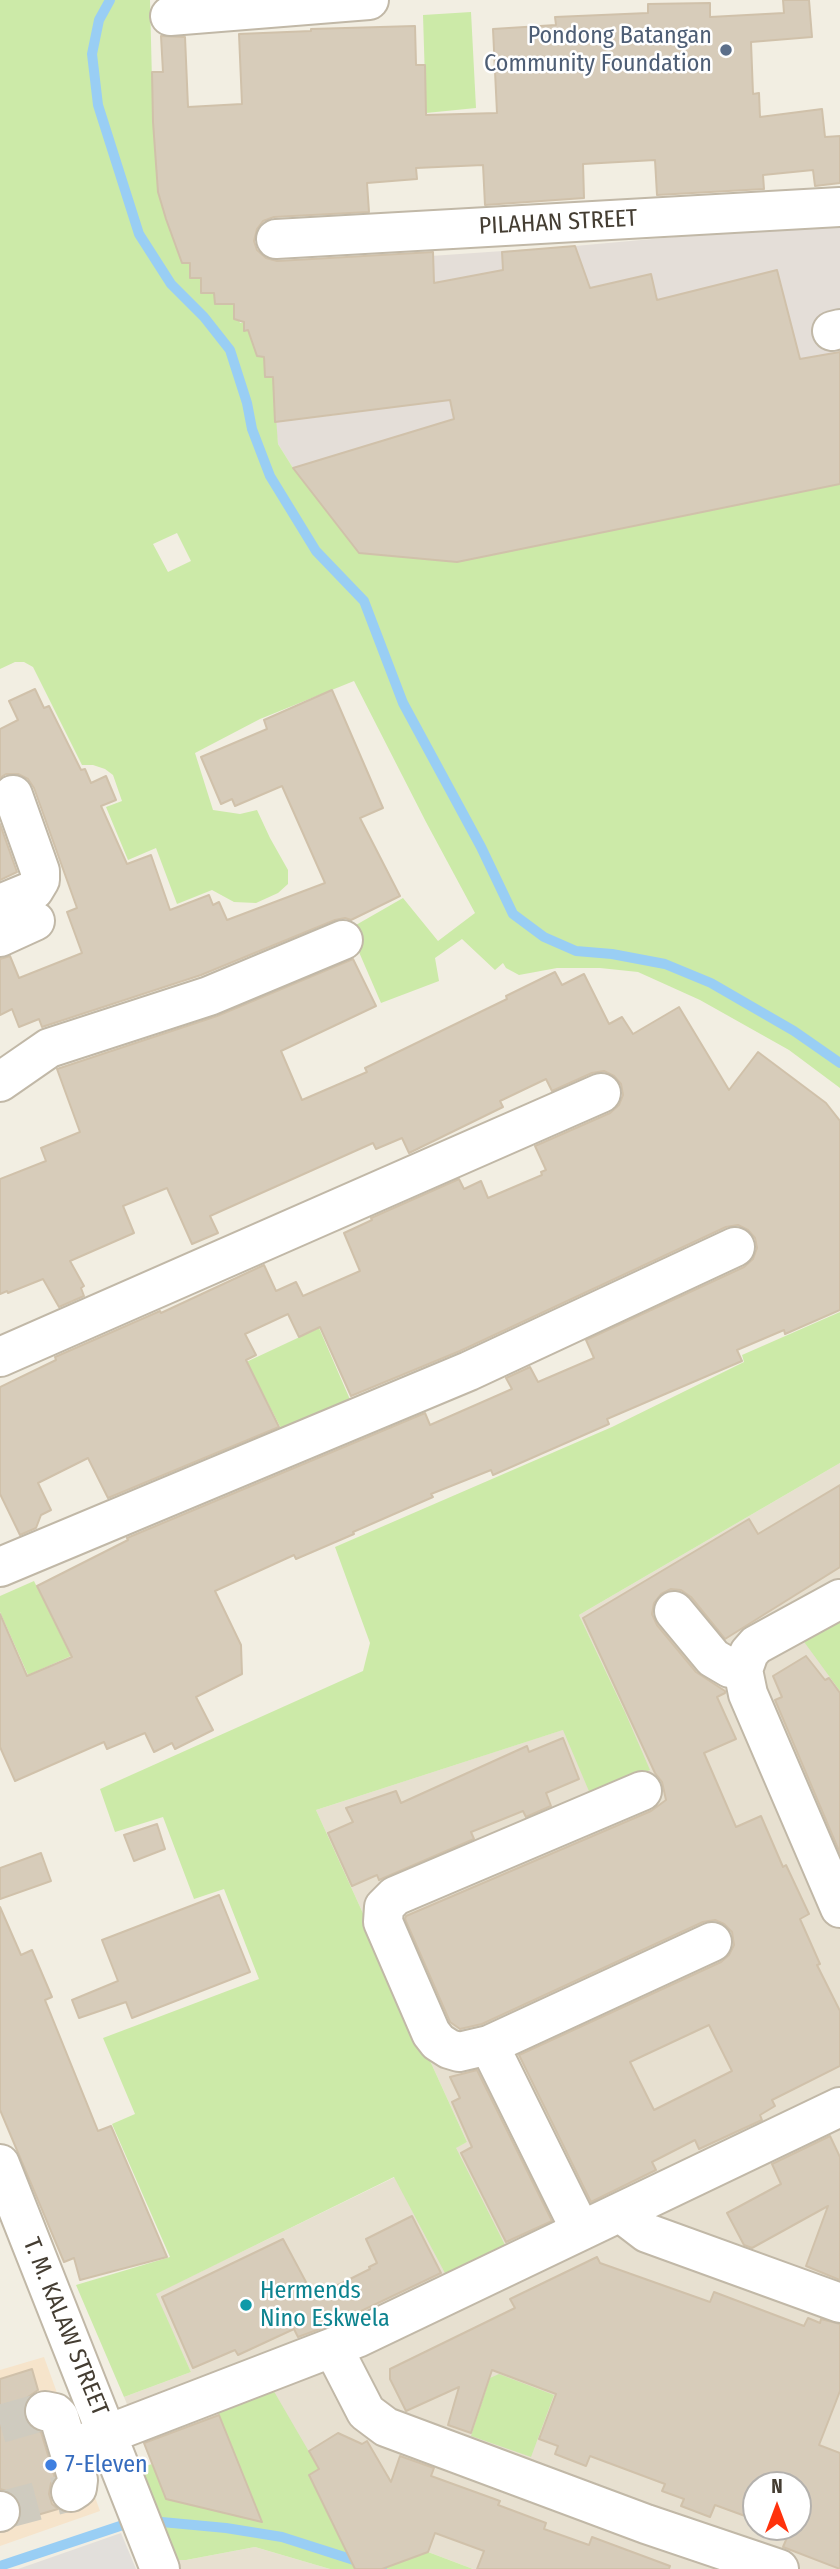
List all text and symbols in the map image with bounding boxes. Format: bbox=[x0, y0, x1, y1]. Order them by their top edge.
place label: Pondong Batangan Community Foundation bbox=[484, 22, 712, 78]
marker: Pondong Batangan Community Foundation bbox=[718, 42, 734, 58]
street label: PILAHAN STREET bbox=[478, 204, 638, 242]
street label: T. M. KALAW STREET bbox=[16, 2234, 114, 2420]
place label: Hermends Nino Eskwela bbox=[260, 2277, 390, 2333]
marker: Hermends Nino Eskwela bbox=[238, 2297, 254, 2313]
place label: 7-Eleven bbox=[65, 2451, 148, 2479]
marker: 7-Eleven bbox=[43, 2457, 59, 2473]
north arrow bbox=[742, 2471, 812, 2541]
text: N bbox=[771, 2475, 783, 2498]

